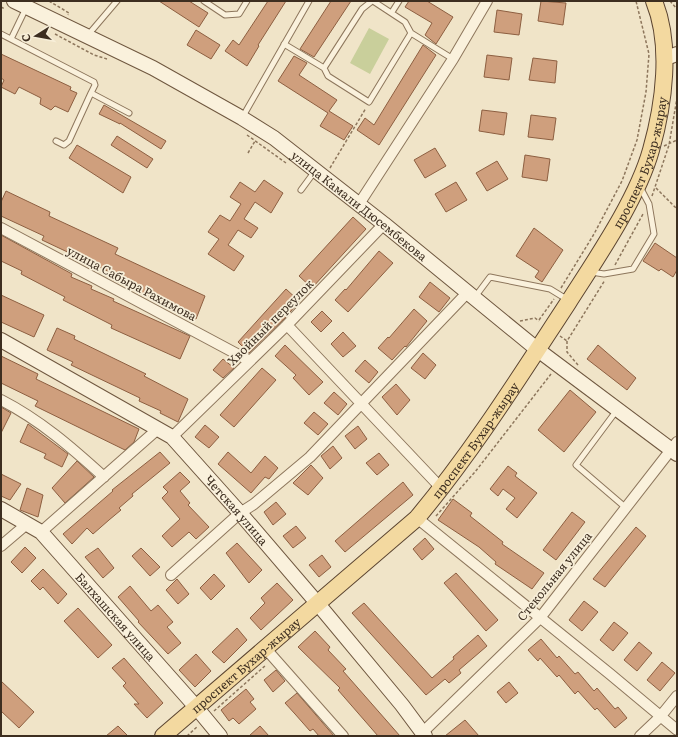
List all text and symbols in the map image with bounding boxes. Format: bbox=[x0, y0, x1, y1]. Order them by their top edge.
north arrow bbox=[16, 16, 56, 56]
text: С bbox=[17, 33, 34, 43]
street label: проспект Бухар-жырау bbox=[608, 95, 671, 232]
street label: улица Камали Дюсембекова bbox=[288, 146, 432, 265]
street label: улица Сабыра Рахимова bbox=[64, 241, 201, 325]
street label: Хвойный переулок bbox=[223, 275, 317, 369]
street label: проспект Бухар-жырау bbox=[427, 378, 523, 502]
street label: Четская улица bbox=[201, 471, 273, 549]
street label: Стекольная улица bbox=[512, 527, 596, 625]
street label: Балхашская улица bbox=[72, 568, 160, 665]
street label: проспект Бухар-жырау bbox=[187, 613, 305, 717]

